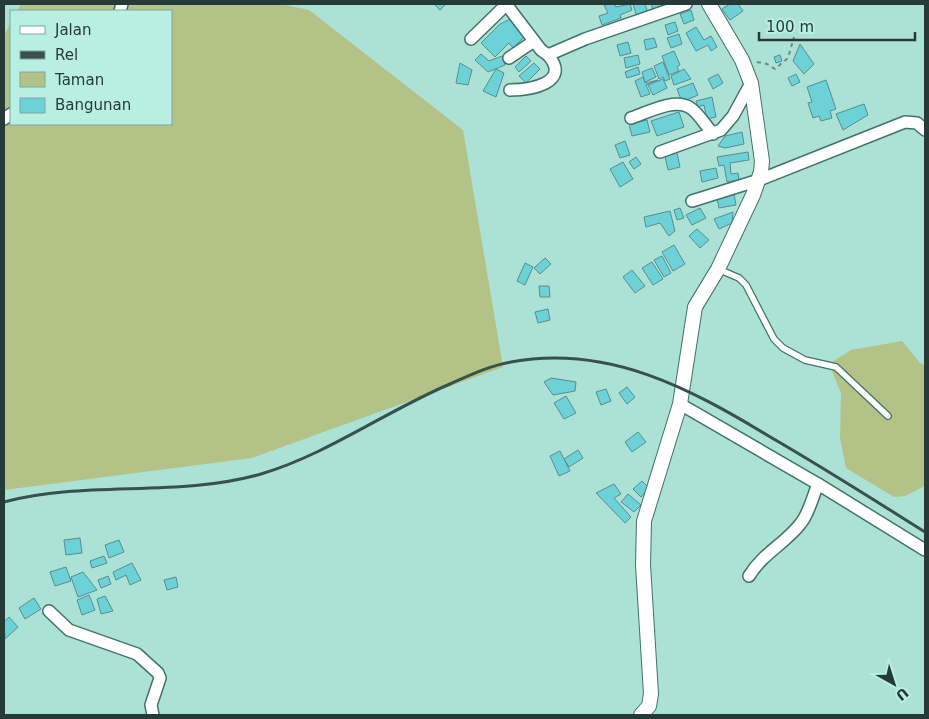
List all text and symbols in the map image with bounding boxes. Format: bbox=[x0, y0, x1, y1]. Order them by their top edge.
legend bbox=[10, 10, 172, 125]
scale bar bbox=[759, 10, 915, 42]
text: 100 m bbox=[766, 18, 814, 36]
text: Jalan bbox=[54, 21, 91, 39]
text: Rel bbox=[55, 46, 78, 64]
text: Taman bbox=[54, 71, 104, 89]
text: Bangunan bbox=[55, 96, 131, 114]
north arrow bbox=[869, 659, 919, 709]
text: U bbox=[893, 684, 912, 704]

